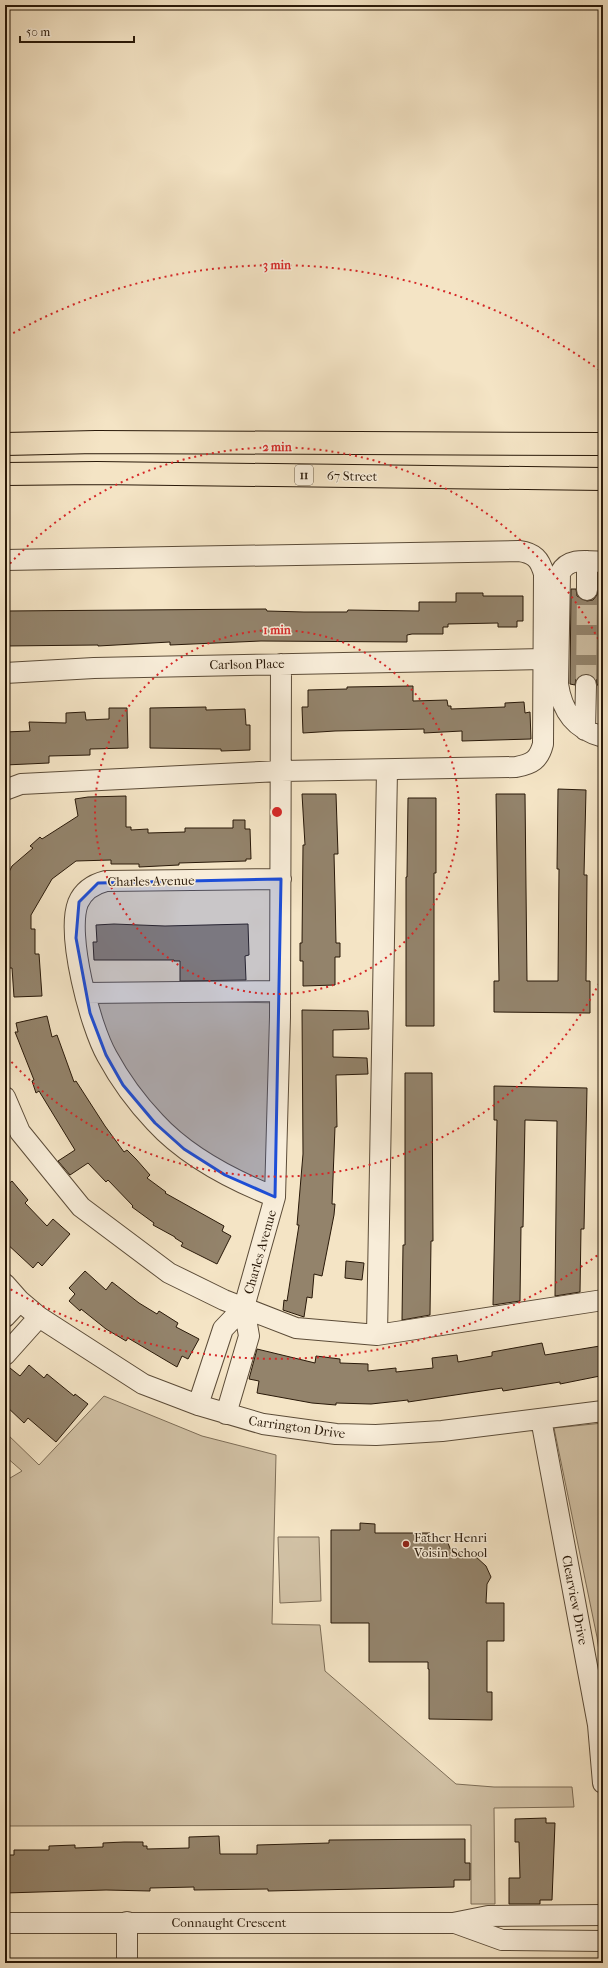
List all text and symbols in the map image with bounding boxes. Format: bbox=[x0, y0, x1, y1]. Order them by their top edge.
scale bar bbox=[20, 18, 134, 44]
text: 50 m bbox=[26, 25, 50, 39]
text: 3 min bbox=[263, 258, 292, 273]
text: 2 min bbox=[262, 440, 293, 454]
road number: 11 bbox=[295, 465, 313, 485]
street label: 67 Street bbox=[327, 468, 378, 484]
text: 1 min bbox=[263, 623, 292, 637]
street label: Carlson Place bbox=[209, 656, 285, 672]
centre of rings bbox=[270, 805, 284, 819]
street label: Charles Avenue bbox=[107, 873, 195, 889]
street label: Charles Avenue bbox=[241, 1208, 279, 1296]
street label: Carrington Drive bbox=[248, 1413, 347, 1441]
place label: Father Henri Voisin School bbox=[413, 1530, 488, 1560]
marker: Father Henri Voisin School bbox=[401, 1539, 411, 1549]
street label: Clearview Drive bbox=[559, 1554, 591, 1647]
street label: Connaught Crescent bbox=[172, 1915, 287, 1930]

